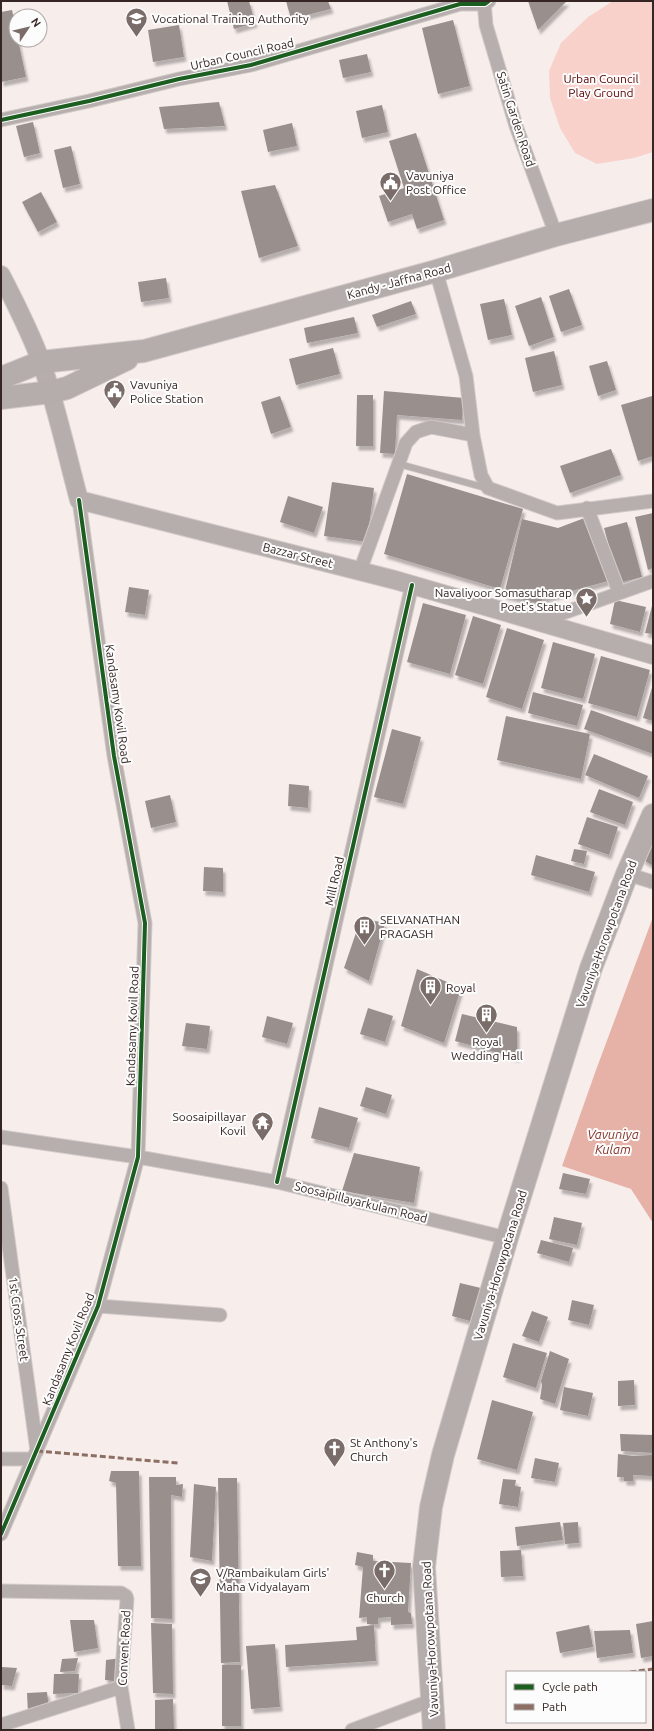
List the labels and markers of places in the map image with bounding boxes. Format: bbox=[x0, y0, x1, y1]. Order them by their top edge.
school or university icon: Vocational Training Authority bbox=[123, 5, 149, 38]
place label: Vocational Training Authority bbox=[152, 12, 309, 25]
public building icon: Vavuniya Post Office bbox=[378, 169, 404, 202]
place label: Vavuniya Post Office bbox=[406, 169, 466, 196]
public building icon: Vavuniya Police Station bbox=[102, 378, 128, 411]
place label: Vavuniya Police Station bbox=[130, 378, 204, 405]
place label: Navaliyoor Somasutharap Poet's Statue bbox=[435, 586, 572, 613]
place icon: Navaliyoor Somasutharap Poet's Statue bbox=[574, 586, 600, 619]
building icon: SELVANATHAN PRAGASH bbox=[352, 913, 378, 946]
place label: SELVANATHAN PRAGASH bbox=[380, 913, 460, 940]
building icon: Royal bbox=[417, 974, 443, 1007]
place label: Royal bbox=[446, 981, 476, 994]
building icon: Royal Wedding Hall bbox=[474, 1001, 500, 1034]
place label: Royal Wedding Hall bbox=[451, 1035, 523, 1062]
place label: Soosaipillayar Kovil bbox=[172, 1110, 246, 1137]
temple icon: Soosaipillayar Kovil bbox=[249, 1110, 275, 1143]
church icon: St Anthony's Church bbox=[322, 1436, 348, 1469]
place label: St Anthony's Church bbox=[350, 1436, 418, 1463]
church icon: Church bbox=[372, 1557, 398, 1590]
school or university icon: V/Rambaikulam Girls' Maha Vidyalayam bbox=[187, 1566, 213, 1599]
place label: V/Rambaikulam Girls' Maha Vidyalayam bbox=[216, 1566, 329, 1593]
place label: Church bbox=[366, 1591, 404, 1604]

